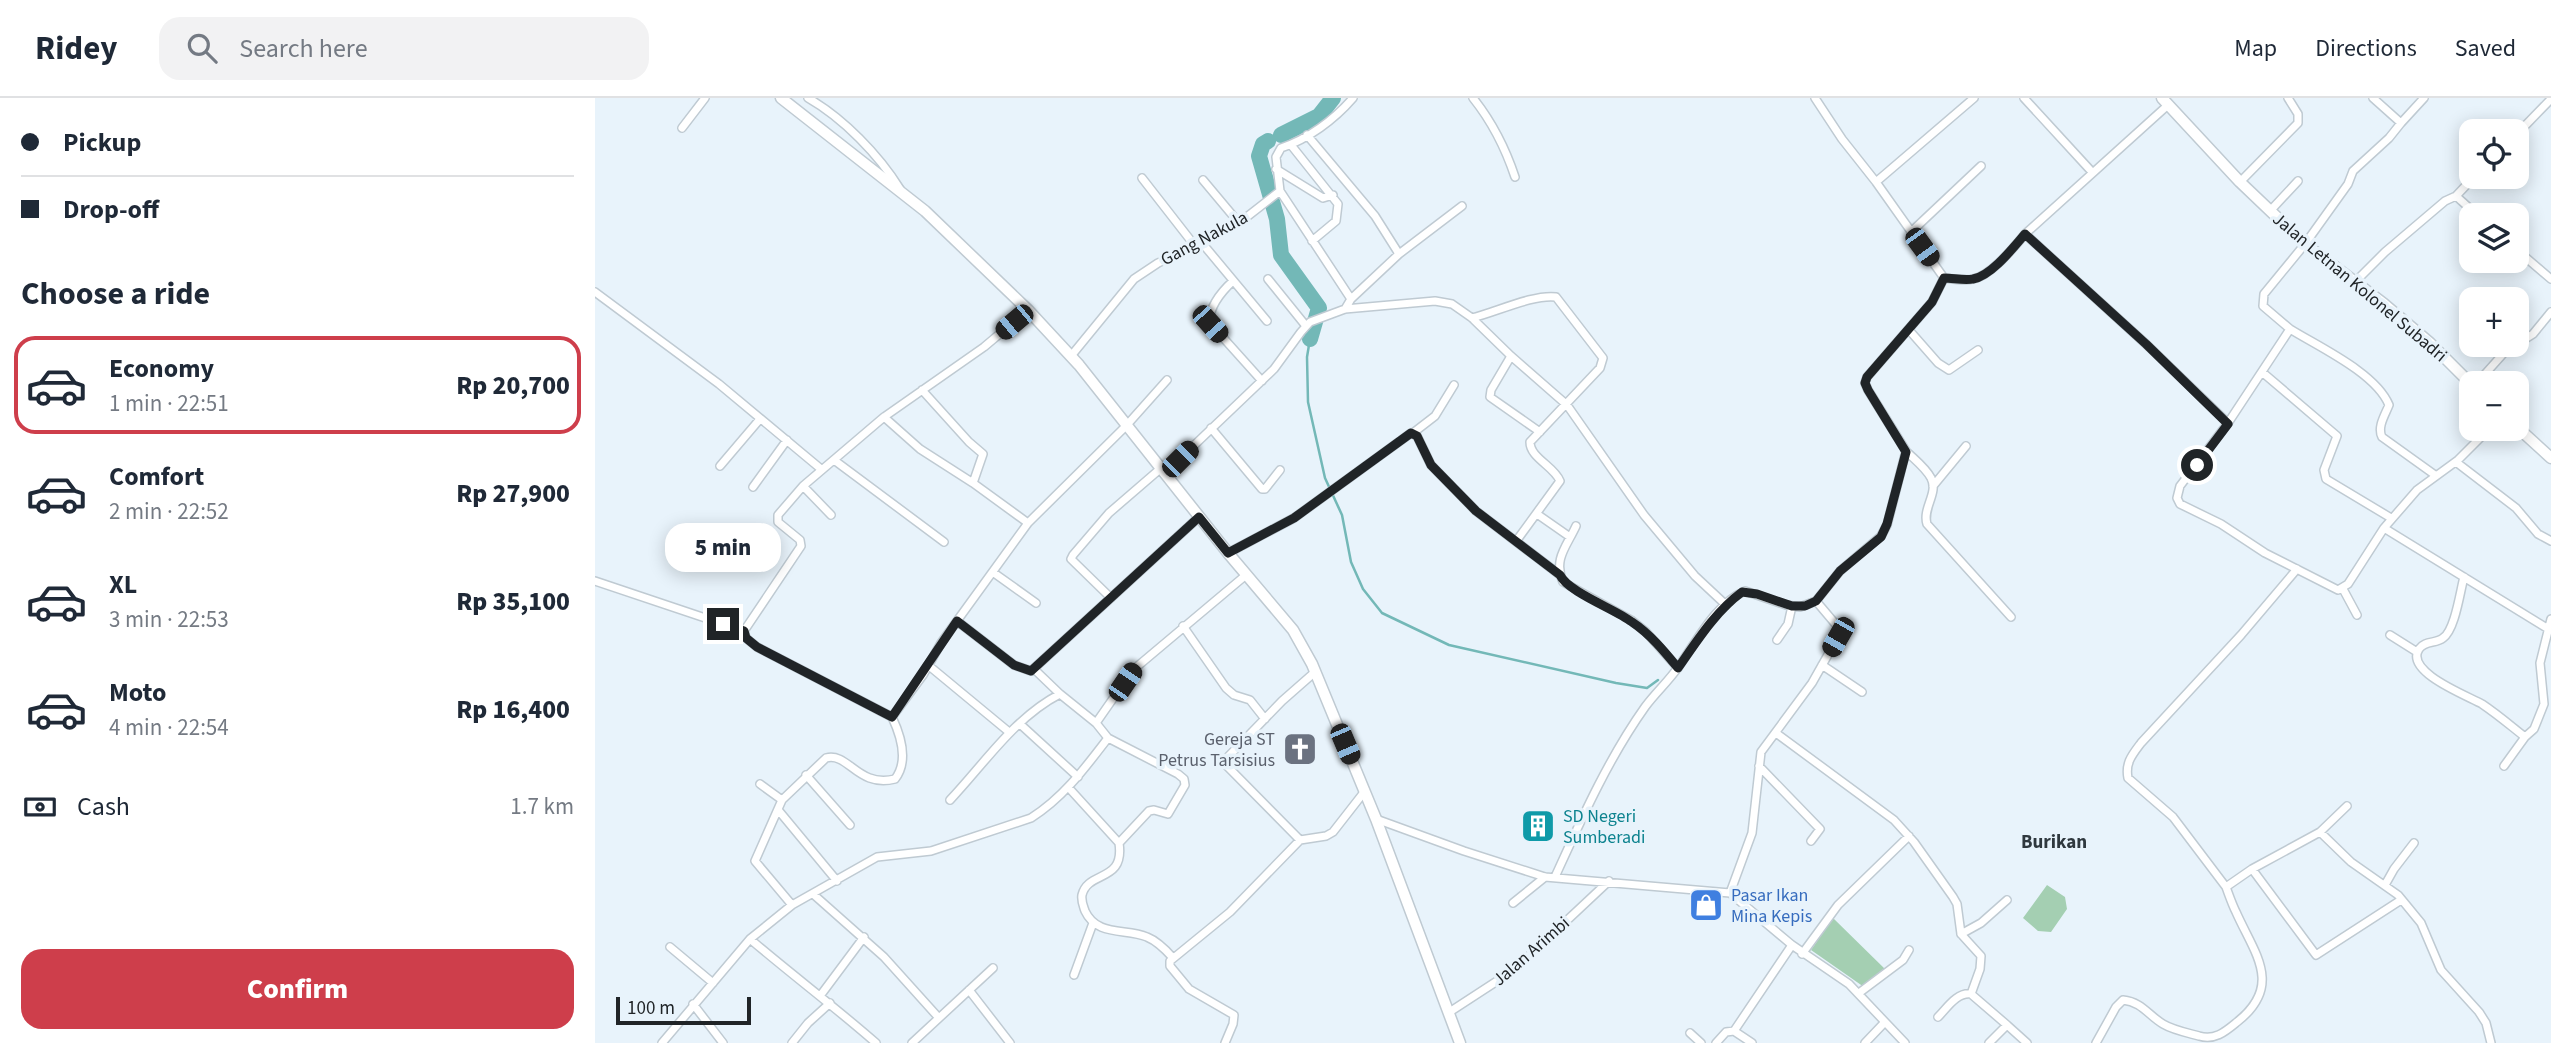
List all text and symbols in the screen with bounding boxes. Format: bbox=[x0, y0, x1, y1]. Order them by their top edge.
search box bbox=[159, 17, 649, 80]
text: Ridey bbox=[35, 25, 117, 72]
icon: search bbox=[183, 29, 221, 67]
text: Search here bbox=[239, 30, 368, 67]
text: Map bbox=[2234, 31, 2277, 66]
text: Directions bbox=[2315, 31, 2417, 66]
text: Saved bbox=[2455, 31, 2516, 66]
map controls bbox=[2459, 119, 2529, 441]
button: locate bbox=[2459, 119, 2529, 189]
text: Pickup bbox=[63, 124, 141, 161]
text: Drop-off bbox=[63, 191, 159, 228]
button: layers bbox=[2459, 203, 2529, 273]
street label: Gang Nakula bbox=[1156, 205, 1252, 272]
street label: Jalan Letnan Kolonel Subadri bbox=[2267, 207, 2452, 368]
car bbox=[1902, 224, 1943, 270]
text: Choose a ride bbox=[21, 271, 210, 317]
button: + bbox=[2459, 287, 2529, 357]
car bbox=[992, 300, 1037, 344]
car bbox=[1189, 301, 1232, 347]
text: Economy bbox=[109, 350, 214, 387]
icon: car bbox=[25, 354, 88, 417]
text: Rp 20,700 bbox=[456, 367, 570, 404]
button: − bbox=[2459, 371, 2529, 441]
text: 1 min · 22:51 bbox=[109, 387, 229, 420]
car bbox=[1158, 437, 1203, 481]
route start bbox=[2181, 449, 2213, 481]
text: Comfort bbox=[109, 458, 204, 495]
icon: car bbox=[25, 462, 88, 525]
text: Rp 27,900 bbox=[456, 475, 570, 512]
text: 2 min · 22:52 bbox=[109, 495, 229, 528]
callout: 5 min bbox=[665, 522, 781, 572]
text: 5 min bbox=[695, 531, 751, 564]
text: XL bbox=[109, 566, 137, 603]
icon: car bbox=[25, 570, 88, 633]
text: Rp 35,100 bbox=[456, 583, 570, 620]
text: 3 min · 22:53 bbox=[109, 603, 229, 636]
route end bbox=[707, 608, 739, 640]
car bbox=[1819, 614, 1858, 660]
car bbox=[1105, 659, 1146, 705]
text: Moto bbox=[109, 674, 166, 711]
icon: car bbox=[25, 678, 88, 741]
text: Rp 16,400 bbox=[456, 691, 570, 728]
text: 4 min · 22:54 bbox=[109, 711, 229, 744]
car bbox=[1328, 721, 1363, 767]
place label: Gereja ST Petrus Tarsisius bbox=[1158, 727, 1275, 773]
church icon: Gereja ST Petrus Tarsisius bbox=[1281, 730, 1319, 768]
icon: cash bbox=[21, 788, 59, 826]
text: Cash bbox=[77, 788, 130, 825]
text: 1.7 km bbox=[510, 790, 574, 823]
place label: SD Negeri Sumberadi bbox=[1563, 804, 1646, 850]
building icon: SD Negeri Sumberadi bbox=[1519, 807, 1557, 845]
district label: Burikan bbox=[2021, 829, 2087, 856]
place label: Pasar Ikan Mina Kepis bbox=[1731, 883, 1812, 929]
shop icon: Pasar Ikan Mina Kepis bbox=[1687, 886, 1725, 924]
street label: Jalan Arimbi bbox=[1487, 911, 1575, 992]
button: Confirm bbox=[21, 949, 574, 1029]
scale bar bbox=[616, 994, 751, 1026]
text: 100 m bbox=[627, 995, 675, 1022]

